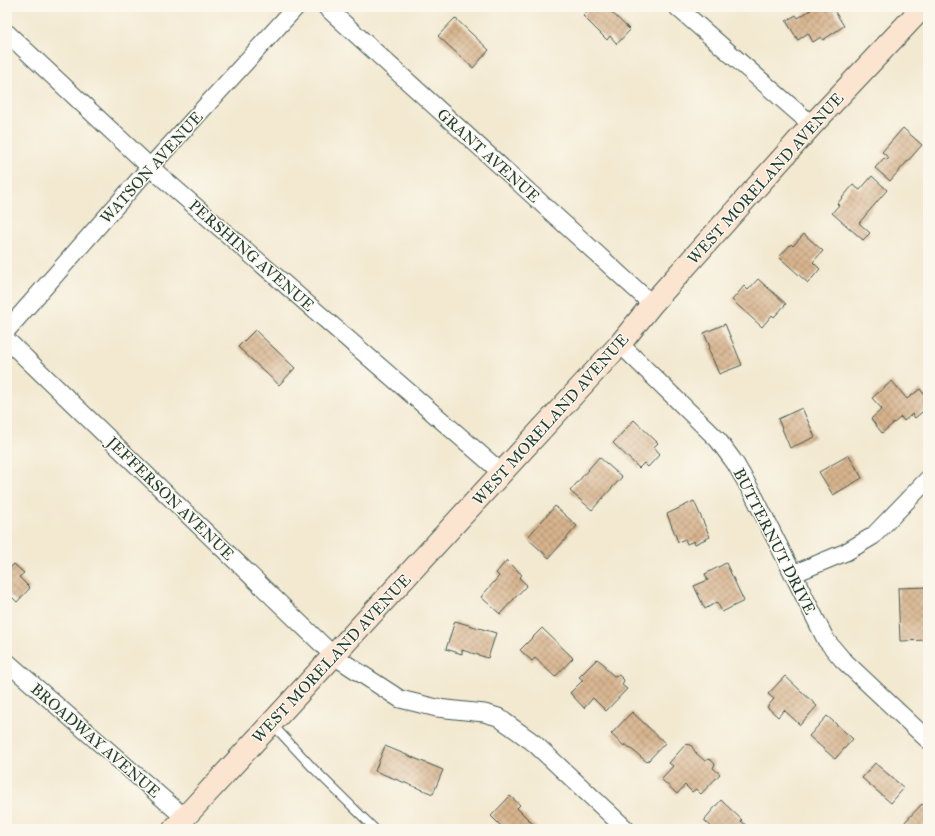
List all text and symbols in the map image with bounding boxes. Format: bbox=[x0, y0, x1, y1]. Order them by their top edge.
street label: WEST MORELAND AVENUE bbox=[683, 89, 847, 268]
street label: GRANT AVENUE bbox=[433, 104, 544, 206]
street label: WATSON AVENUE bbox=[96, 108, 207, 227]
street label: PERSHING AVENUE bbox=[185, 196, 318, 315]
street label: WEST MORELAND AVENUE bbox=[468, 330, 632, 509]
street label: JEFFERSON AVENUE bbox=[101, 431, 238, 565]
street label: BUTTERNUT DRIVE bbox=[729, 465, 820, 618]
street label: WEST MORELAND AVENUE bbox=[248, 570, 415, 747]
street label: BROADWAY AVENUE bbox=[27, 679, 164, 802]

